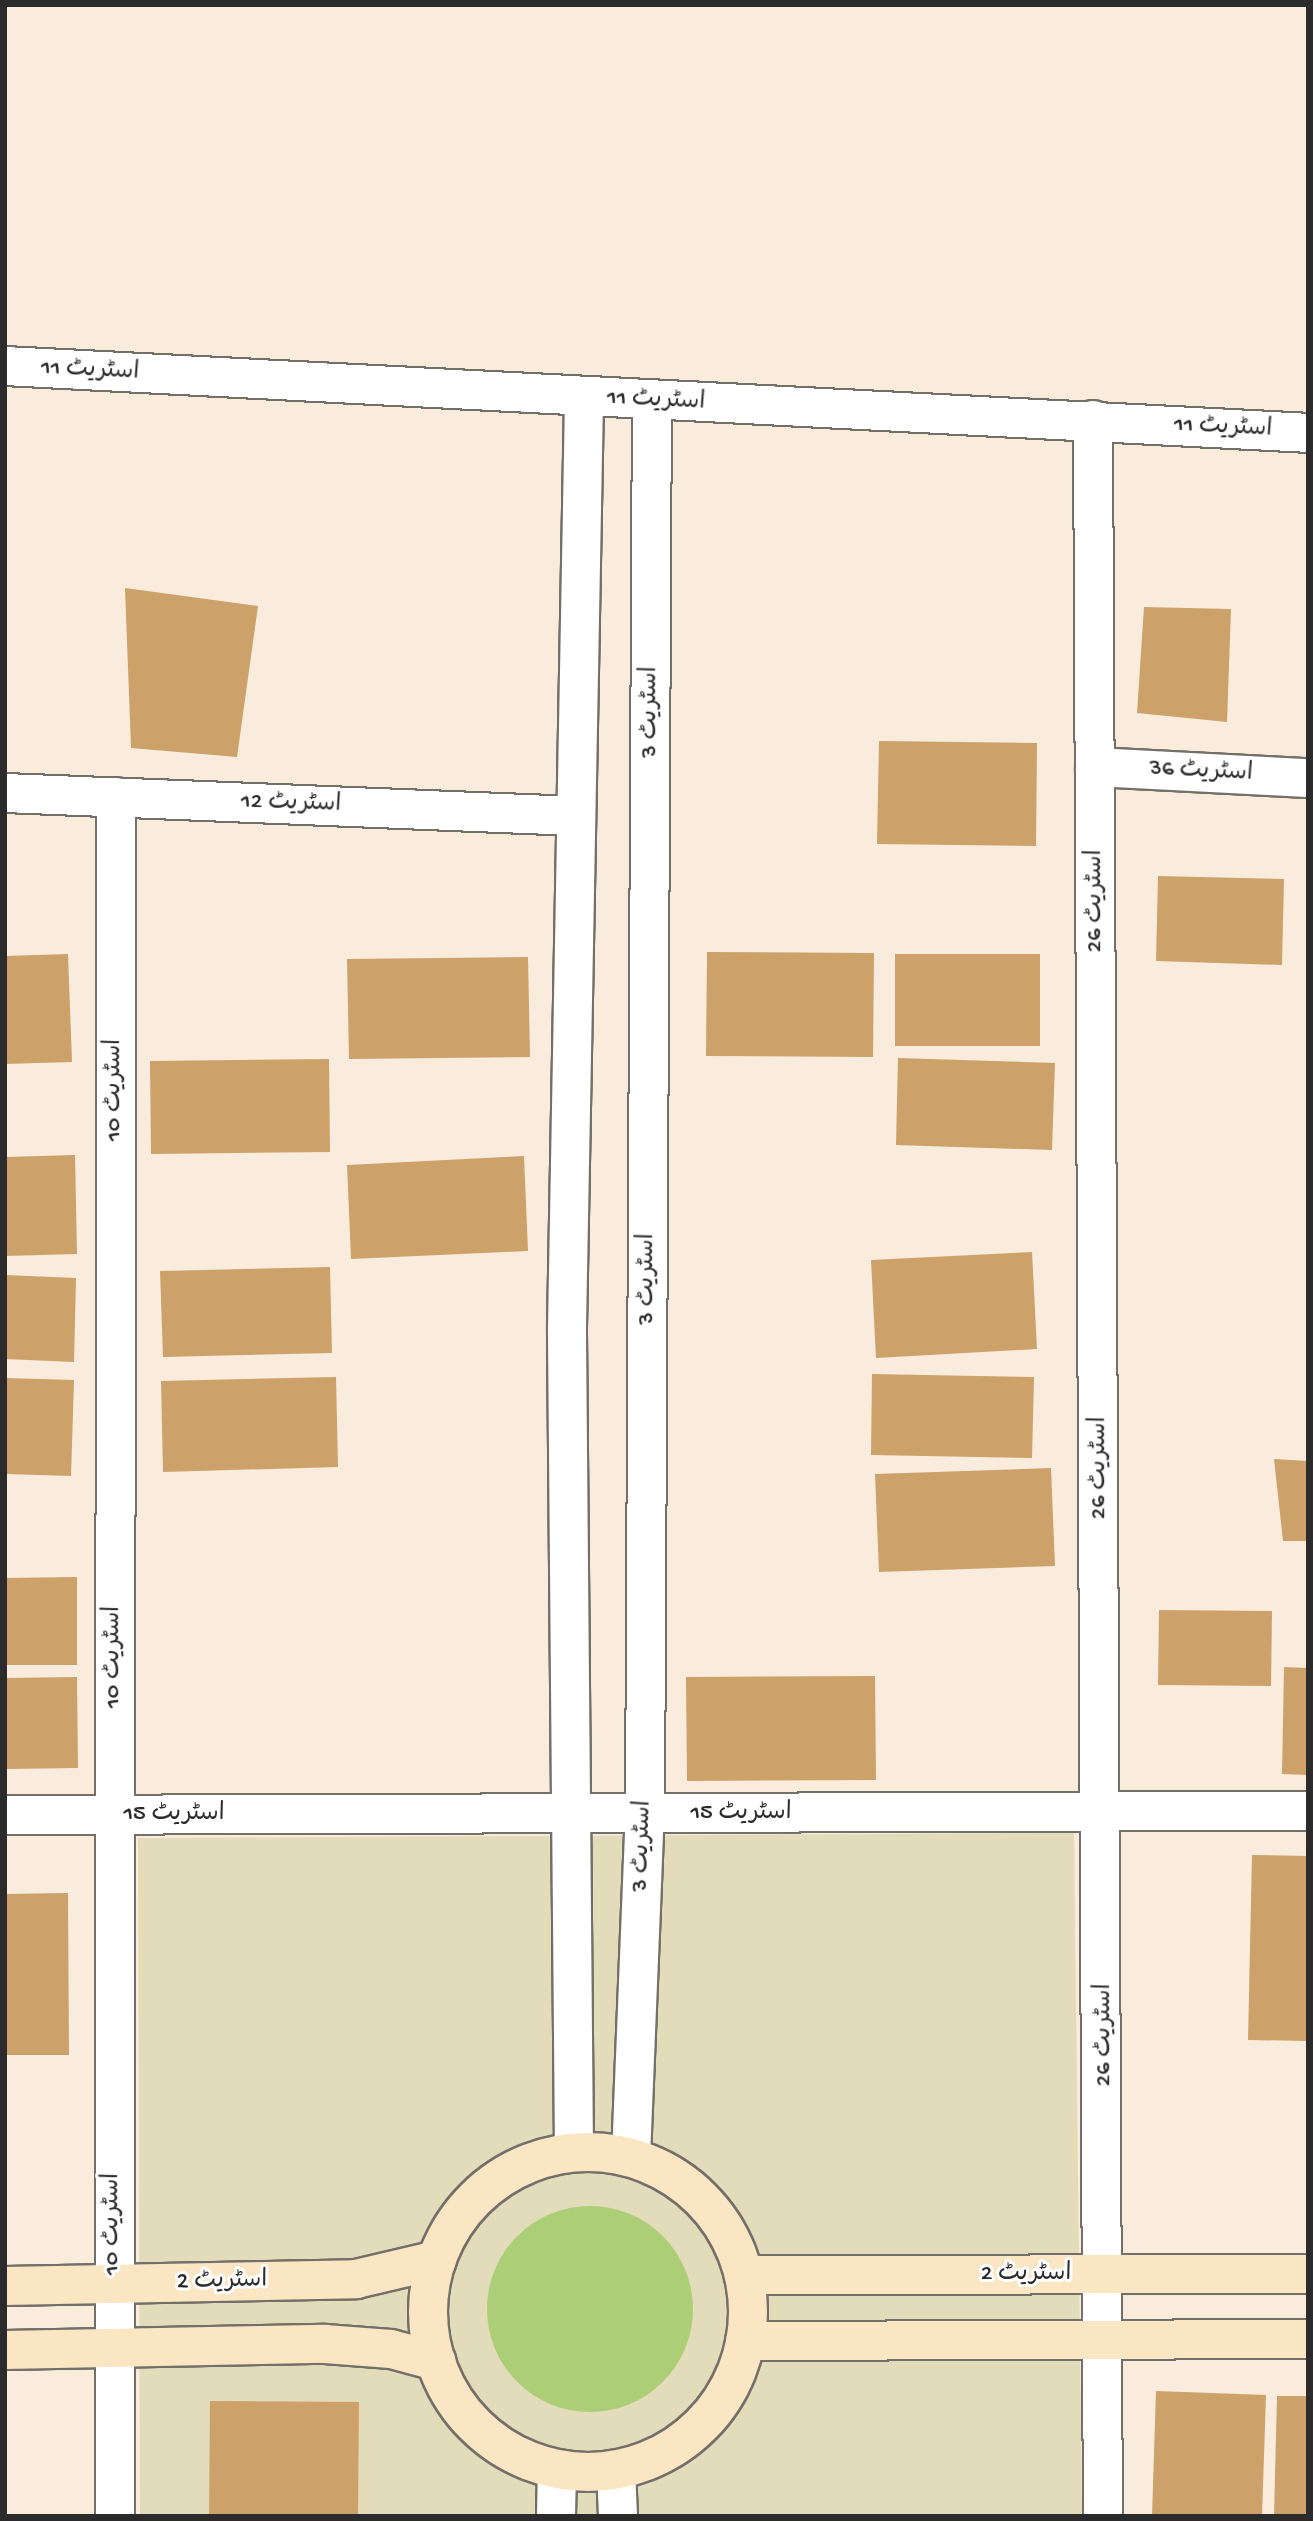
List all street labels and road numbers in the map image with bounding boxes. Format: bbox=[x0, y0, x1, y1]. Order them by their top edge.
street label: اسٹریٹ 11 bbox=[40, 354, 140, 388]
street label: اسٹریٹ 11 bbox=[606, 384, 706, 418]
street label: اسٹریٹ 11 bbox=[1173, 411, 1273, 445]
street label: اسٹریٹ 3 bbox=[637, 666, 665, 758]
street label: اسٹریٹ 36 bbox=[1149, 755, 1253, 789]
street label: اسٹریٹ 12 bbox=[240, 788, 342, 820]
street label: اسٹریٹ 26 bbox=[1082, 850, 1110, 952]
street label: اسٹریٹ 10 bbox=[101, 1039, 129, 1141]
street label: اسٹریٹ 3 bbox=[634, 1233, 662, 1325]
street label: اسٹریٹ 26 bbox=[1086, 1417, 1114, 1519]
street label: اسٹریٹ 10 bbox=[100, 1606, 128, 1708]
street label: اسٹریٹ 3 bbox=[627, 1800, 659, 1892]
street label: اسٹریٹ 15 bbox=[690, 1800, 792, 1828]
street label: اسٹریٹ 15 bbox=[123, 1801, 225, 1829]
street label: اسٹریٹ 26 bbox=[1091, 1984, 1119, 2086]
street label: اسٹریٹ 10 bbox=[99, 2173, 127, 2275]
street label: اسٹریٹ 2 bbox=[981, 2261, 1071, 2289]
street label: اسٹریٹ 2 bbox=[176, 2267, 268, 2297]

